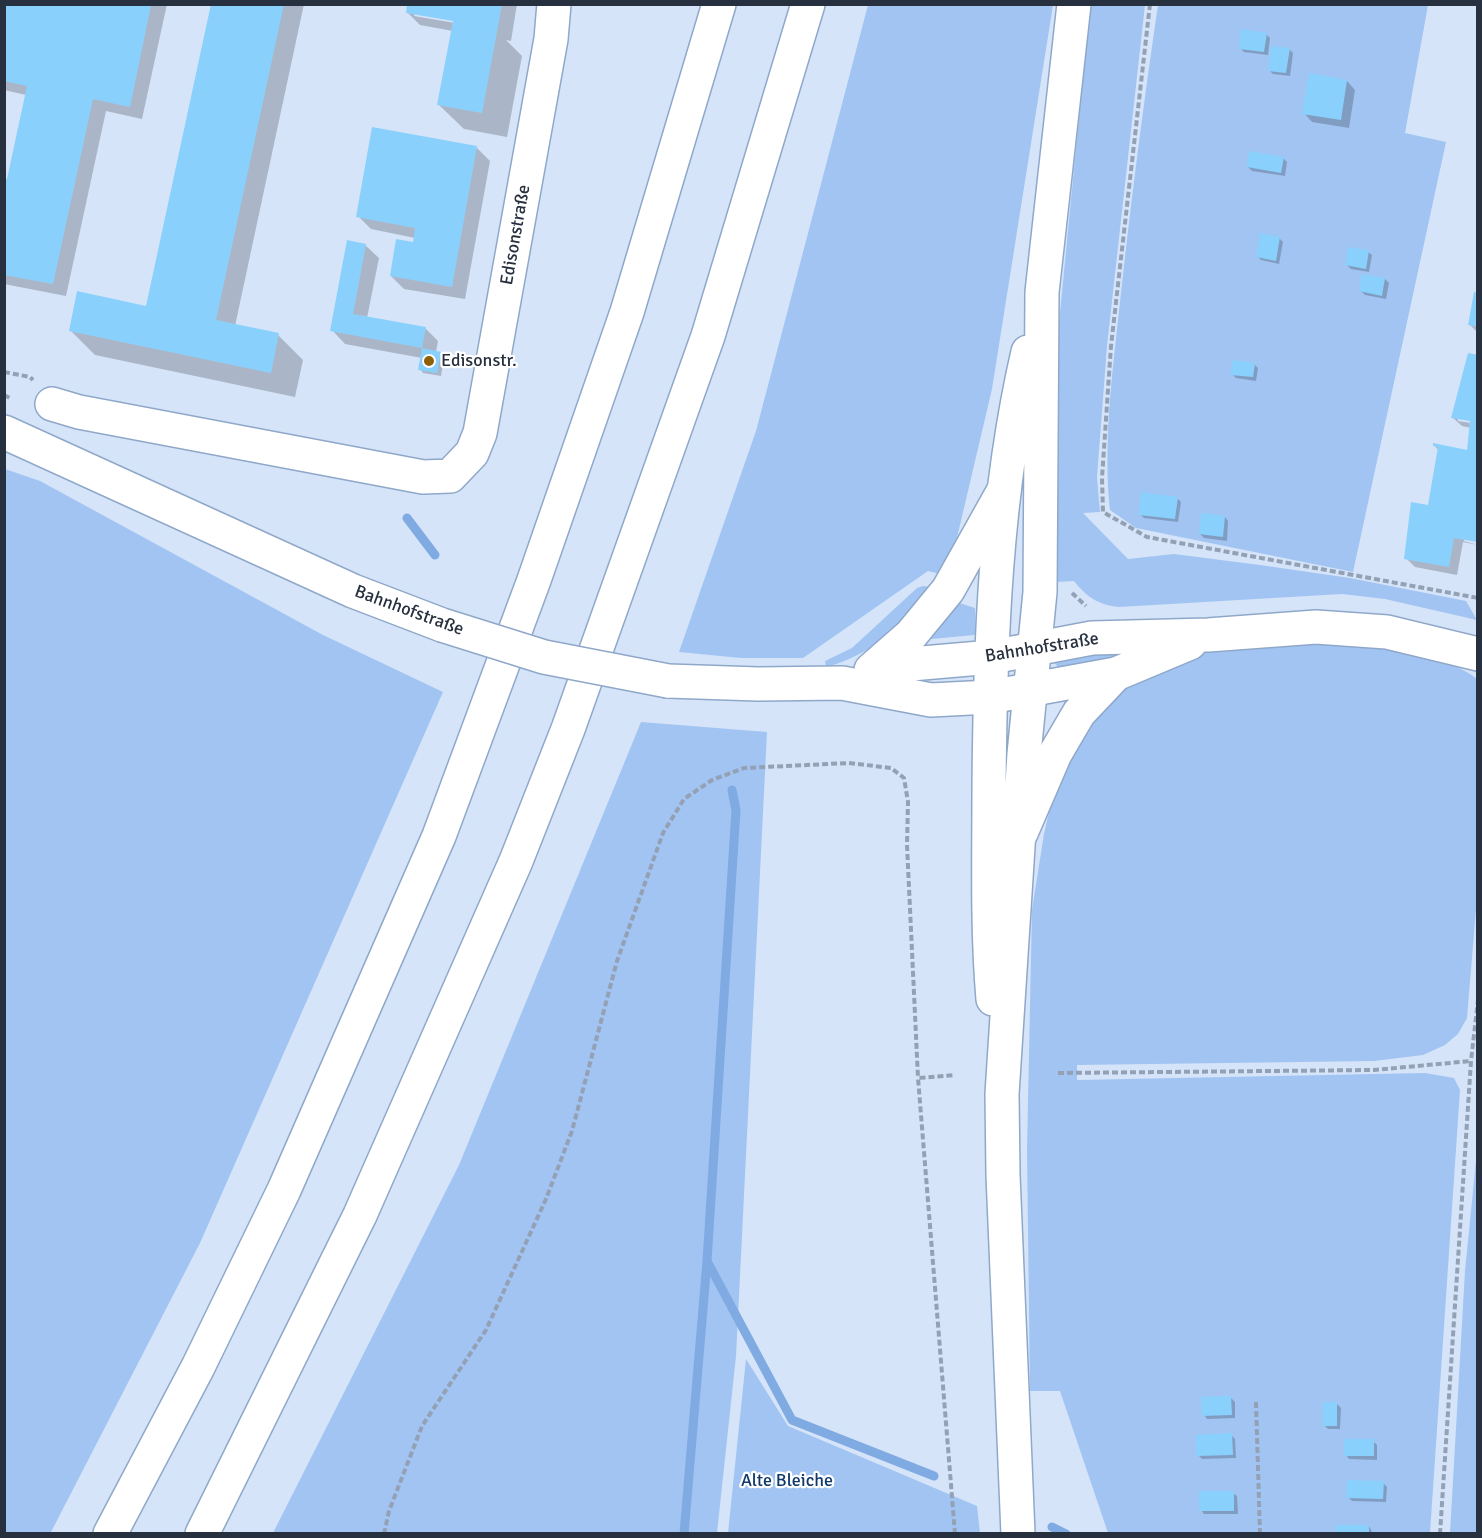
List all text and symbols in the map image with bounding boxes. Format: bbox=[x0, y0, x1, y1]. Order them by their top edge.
street label: Edisonstraße bbox=[497, 183, 535, 287]
place label: Edisonstr. bbox=[441, 350, 517, 372]
marker: Edisonstr. bbox=[422, 354, 436, 368]
street label: Bahnhofstraße bbox=[351, 581, 467, 641]
street label: Bahnhofstraße bbox=[984, 628, 1100, 668]
park label: Alte Bleiche bbox=[741, 1470, 833, 1492]

